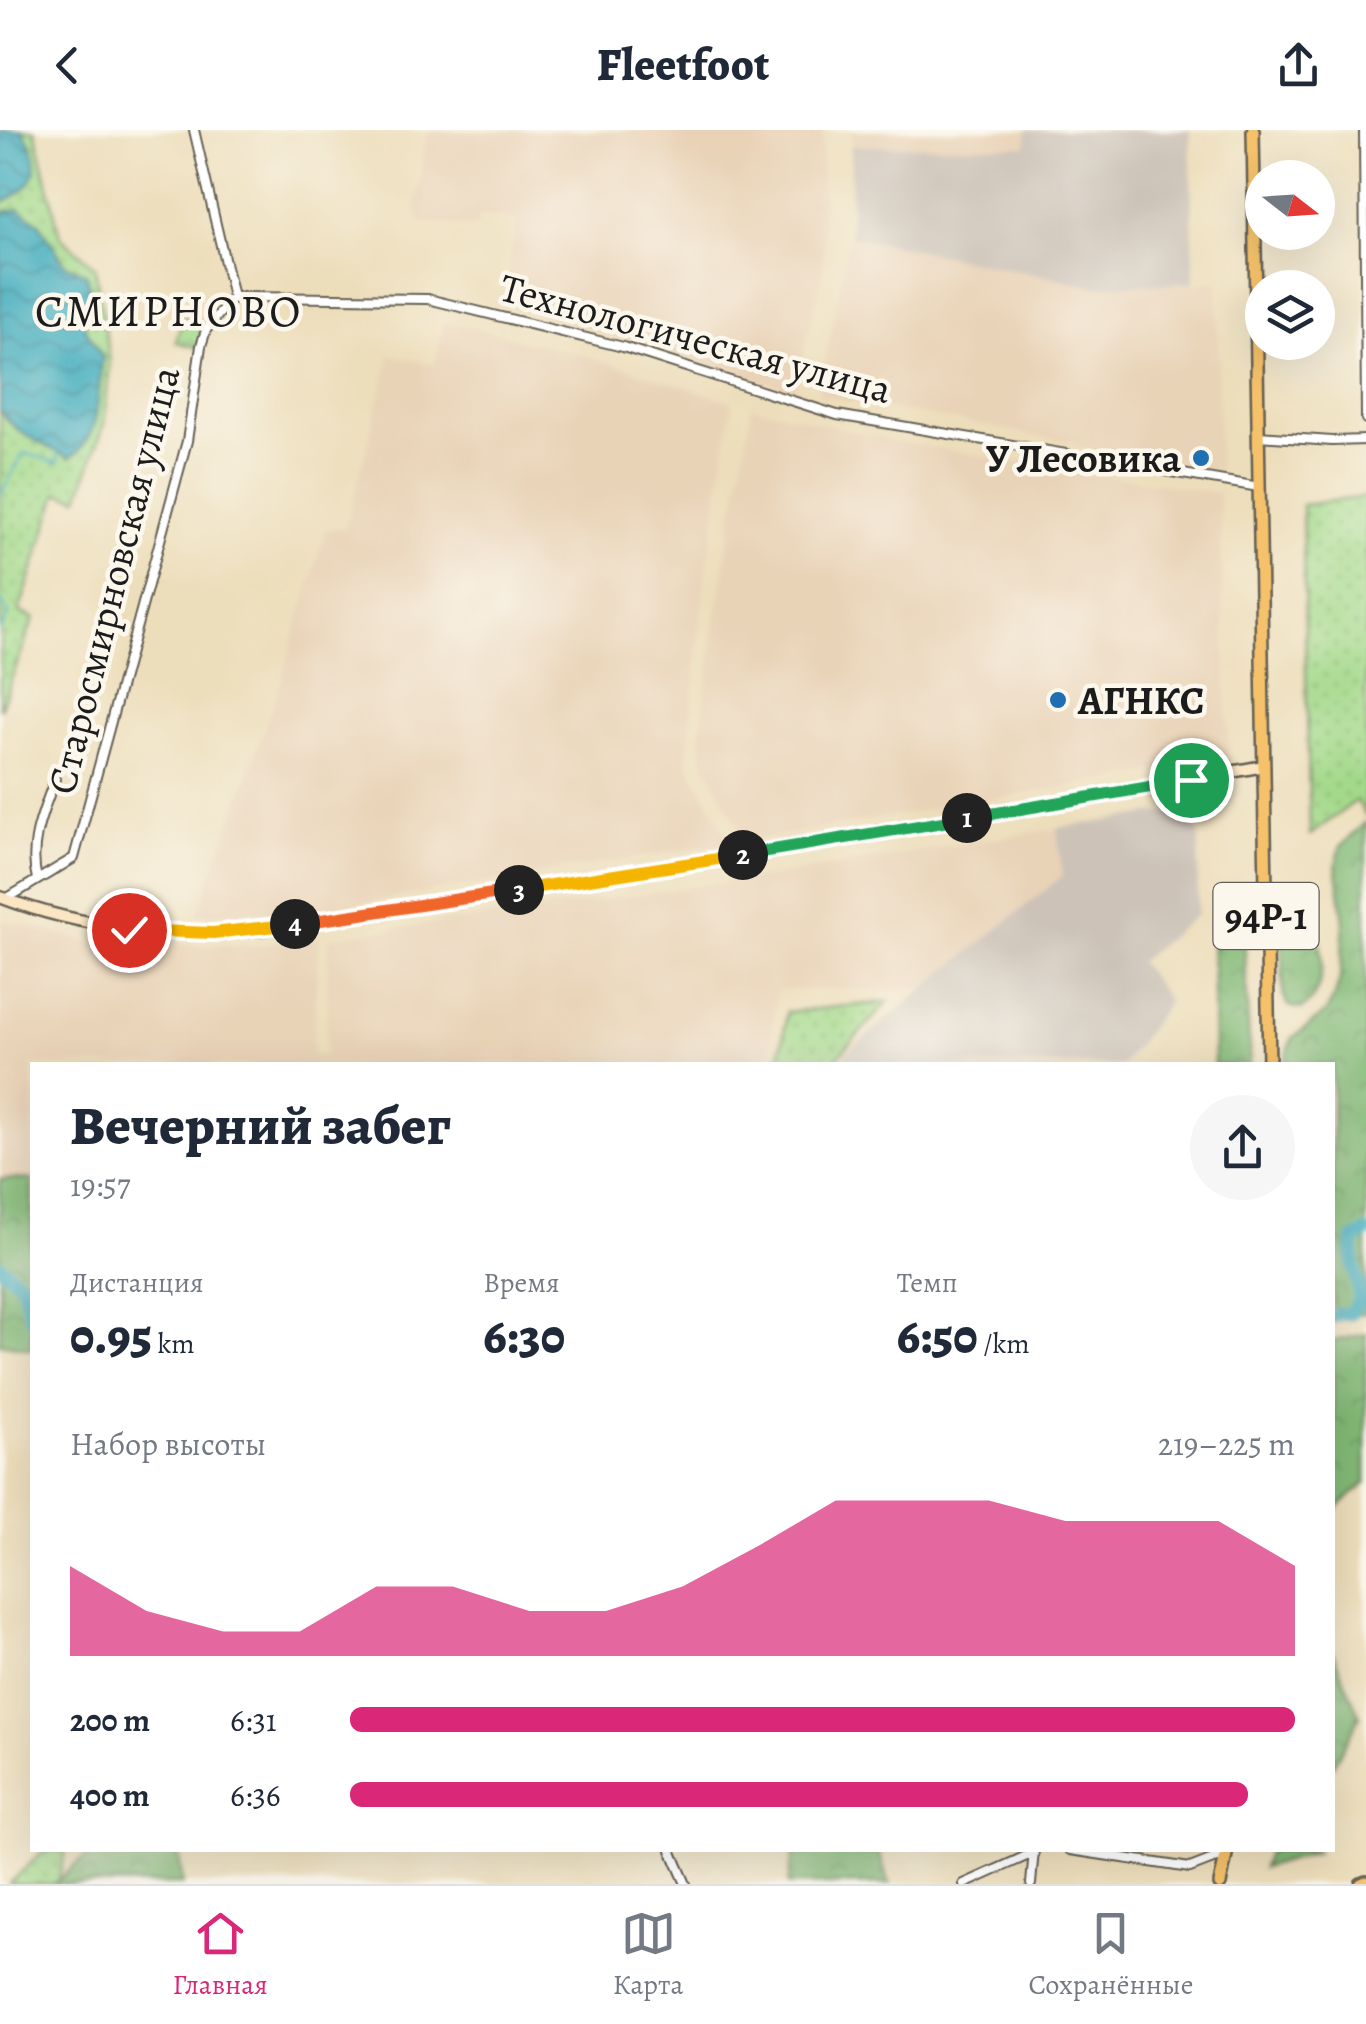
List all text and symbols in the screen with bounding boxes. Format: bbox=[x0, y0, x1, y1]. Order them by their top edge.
text: Fleetfoot bbox=[597, 34, 769, 96]
icon: back bbox=[40, 38, 95, 93]
icon: share bbox=[1271, 38, 1326, 93]
north arrow bbox=[1245, 160, 1335, 250]
map controls bbox=[1245, 160, 1335, 360]
street label: Технологическая улица bbox=[494, 260, 898, 417]
button: layers bbox=[1245, 270, 1335, 360]
district label: СМИРНОВО bbox=[35, 280, 303, 342]
street label: Старосмирновская улица bbox=[34, 360, 193, 800]
place label: У Лесовика bbox=[986, 431, 1181, 486]
marker: У Лесовика bbox=[1190, 447, 1212, 469]
place label: АГНКС bbox=[1077, 673, 1204, 728]
marker: АГНКС bbox=[1047, 689, 1069, 711]
pin bbox=[1149, 738, 1234, 823]
icon: arrive bbox=[1164, 753, 1219, 808]
pin: 1 bbox=[942, 793, 992, 843]
text: 1 bbox=[962, 799, 972, 837]
pin: 2 bbox=[718, 830, 768, 880]
text: 2 bbox=[736, 836, 750, 874]
pin: 3 bbox=[494, 865, 544, 915]
text: 3 bbox=[513, 871, 525, 909]
road number: 94Р-1 bbox=[1214, 883, 1318, 949]
pin bbox=[87, 888, 172, 973]
pin: 4 bbox=[270, 899, 320, 949]
icon: check bbox=[102, 903, 157, 958]
text: 4 bbox=[288, 905, 302, 943]
text: Вечерний забег bbox=[70, 1088, 451, 1163]
button: share bbox=[1190, 1095, 1295, 1200]
text: 19:57 bbox=[70, 1163, 130, 1207]
text: Дистанция bbox=[70, 1264, 204, 1302]
text: Время bbox=[483, 1264, 560, 1302]
text: Темп bbox=[897, 1264, 958, 1302]
text: 0.95 bbox=[70, 1302, 152, 1370]
text: 6:30 bbox=[483, 1302, 565, 1370]
text: 6:50 bbox=[897, 1302, 978, 1370]
text: km bbox=[152, 1325, 195, 1363]
text: /km bbox=[978, 1325, 1030, 1363]
text: Набор высоты bbox=[70, 1422, 266, 1466]
text: 219–225 m bbox=[1158, 1422, 1295, 1466]
text: 200 m bbox=[70, 1698, 150, 1742]
text: 6:31 bbox=[230, 1698, 277, 1742]
text: 400 m bbox=[70, 1773, 150, 1817]
text: 6:36 bbox=[230, 1773, 281, 1817]
tab: Главная bbox=[173, 1906, 268, 2004]
tab: Карта bbox=[613, 1906, 683, 2004]
tab: Сохранённые bbox=[1028, 1906, 1193, 2004]

